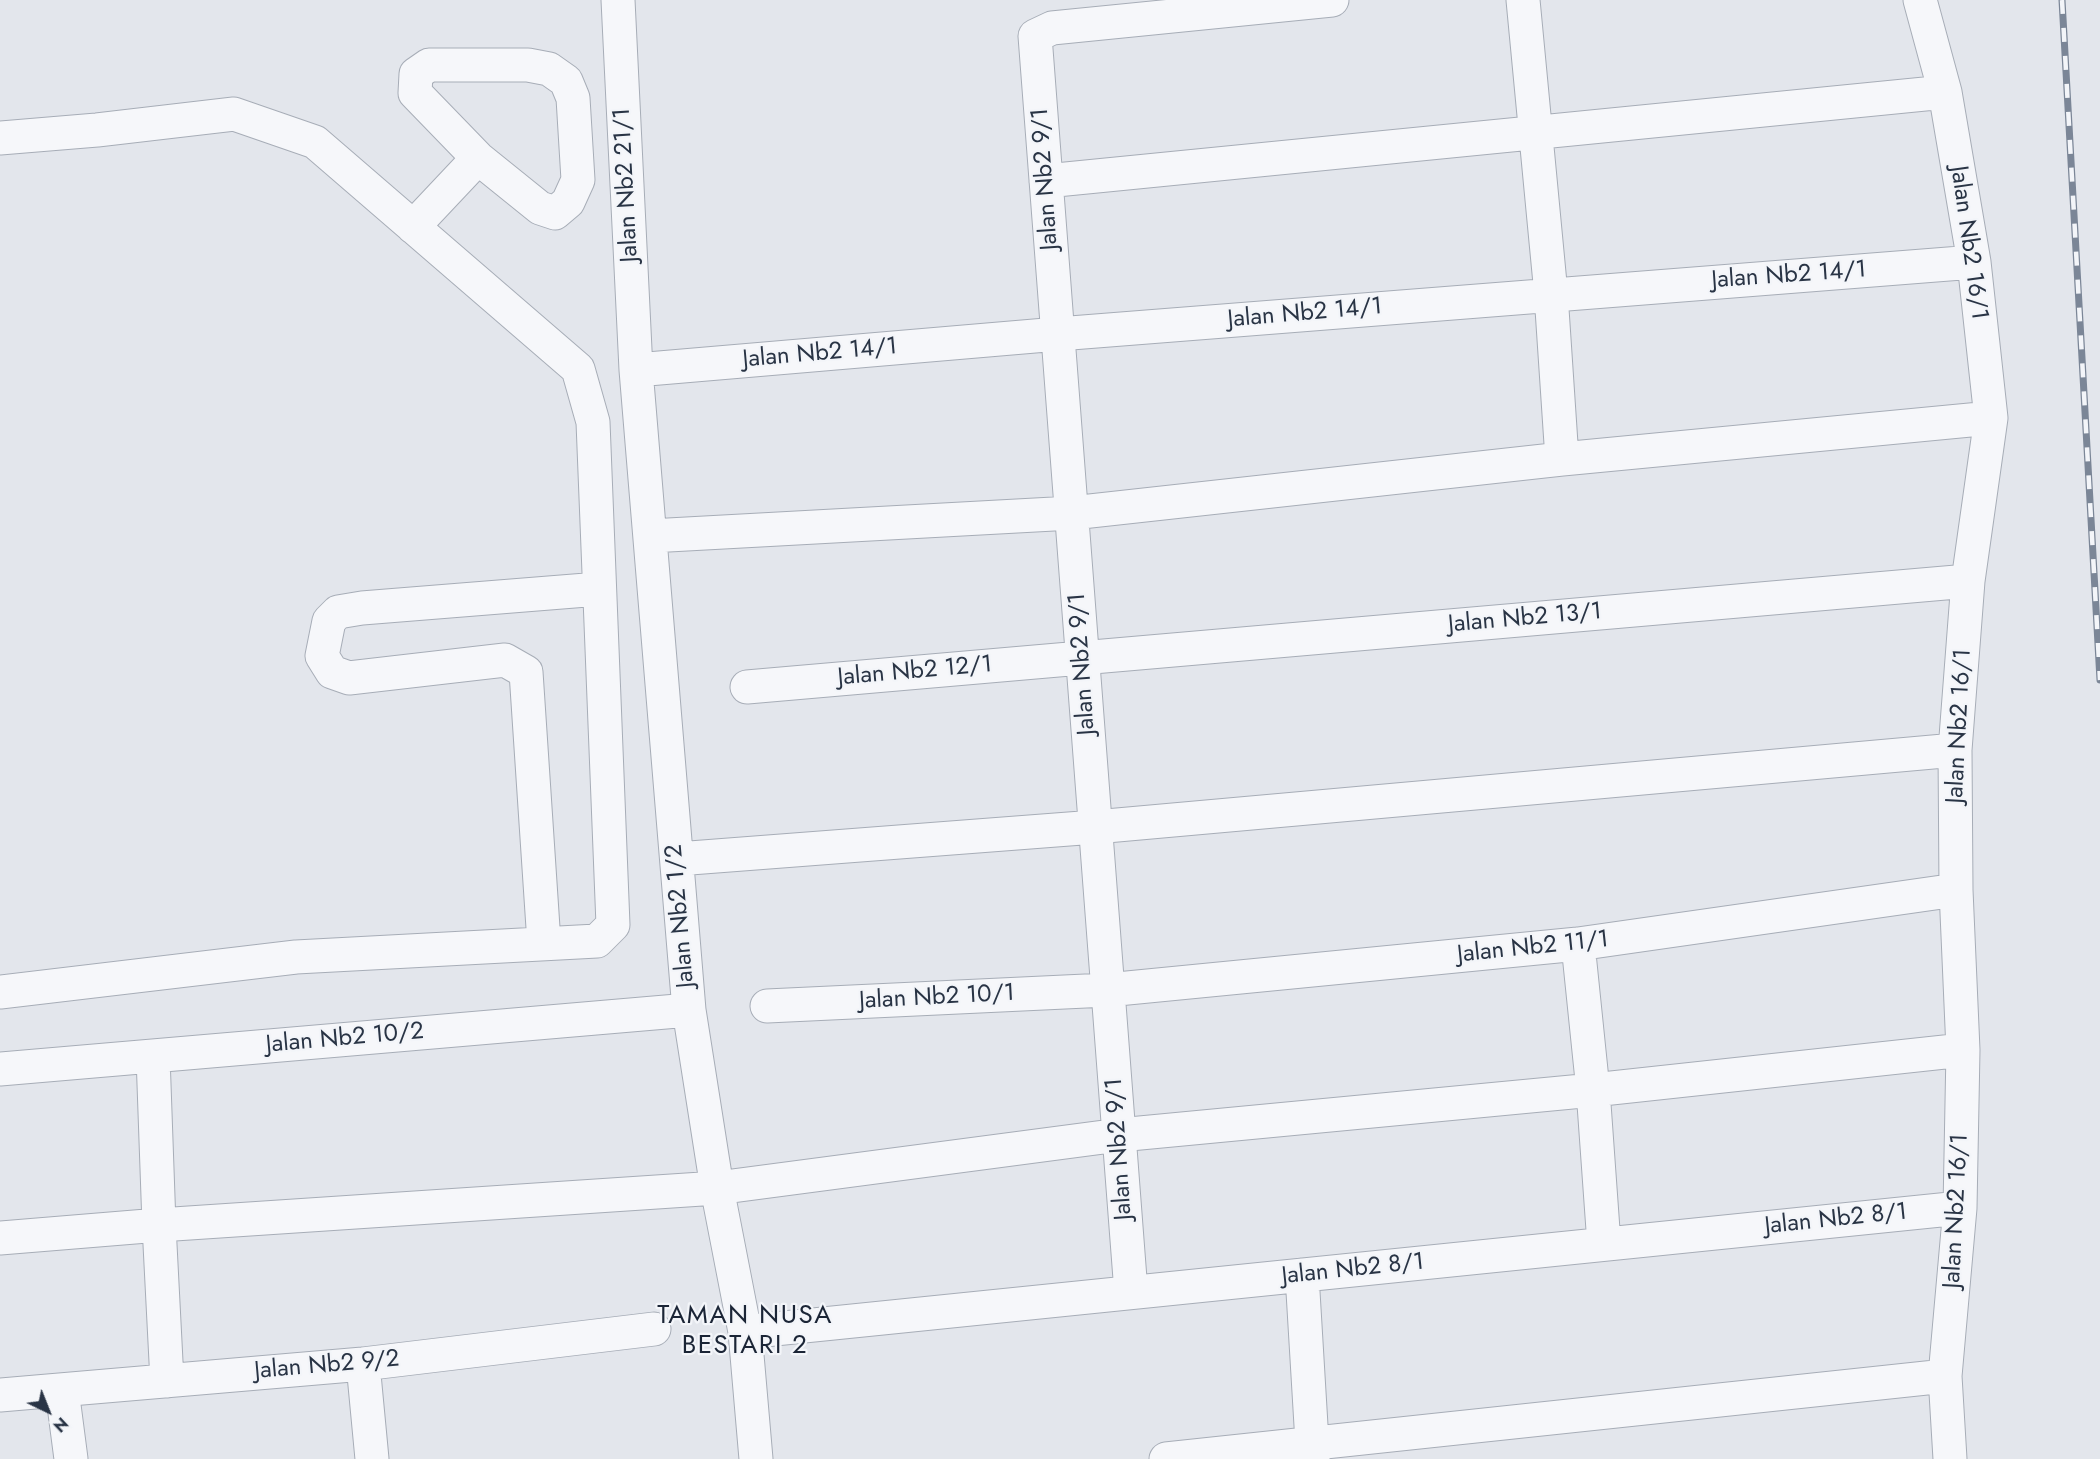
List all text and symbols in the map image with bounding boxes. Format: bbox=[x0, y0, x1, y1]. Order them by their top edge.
street label: Jalan Nb2 21/1 bbox=[609, 107, 645, 263]
street label: Jalan Nb2 9/1 bbox=[1027, 107, 1065, 251]
street label: Jalan Nb2 16/1 bbox=[1943, 164, 1993, 322]
street label: Jalan Nb2 14/1 bbox=[1711, 256, 1867, 296]
street label: Jalan Nb2 14/1 bbox=[1226, 293, 1384, 335]
street label: Jalan Nb2 14/1 bbox=[741, 333, 899, 375]
street label: Jalan Nb2 9/1 bbox=[1064, 592, 1102, 736]
street label: Jalan Nb2 13/1 bbox=[1447, 598, 1603, 640]
street label: Jalan Nb2 16/1 bbox=[1942, 648, 1978, 804]
street label: Jalan Nb2 12/1 bbox=[837, 651, 993, 693]
street label: Jalan Nb2 1/2 bbox=[660, 843, 702, 989]
street label: Jalan Nb2 11/1 bbox=[1456, 926, 1610, 970]
street label: Jalan Nb2 10/1 bbox=[859, 980, 1015, 1016]
street label: Jalan Nb2 10/2 bbox=[265, 1018, 425, 1060]
street label: Jalan Nb2 9/1 bbox=[1101, 1077, 1139, 1221]
street label: Jalan Nb2 16/1 bbox=[1939, 1133, 1975, 1289]
street label: Jalan Nb2 8/1 bbox=[1763, 1198, 1909, 1242]
street label: Jalan Nb2 8/1 bbox=[1280, 1248, 1426, 1292]
district label: TAMAN NUSA BESTARI 2 bbox=[657, 1301, 833, 1362]
street label: Jalan Nb2 9/2 bbox=[253, 1345, 401, 1387]
north arrow bbox=[18, 1381, 78, 1441]
text: N bbox=[48, 1412, 73, 1437]

